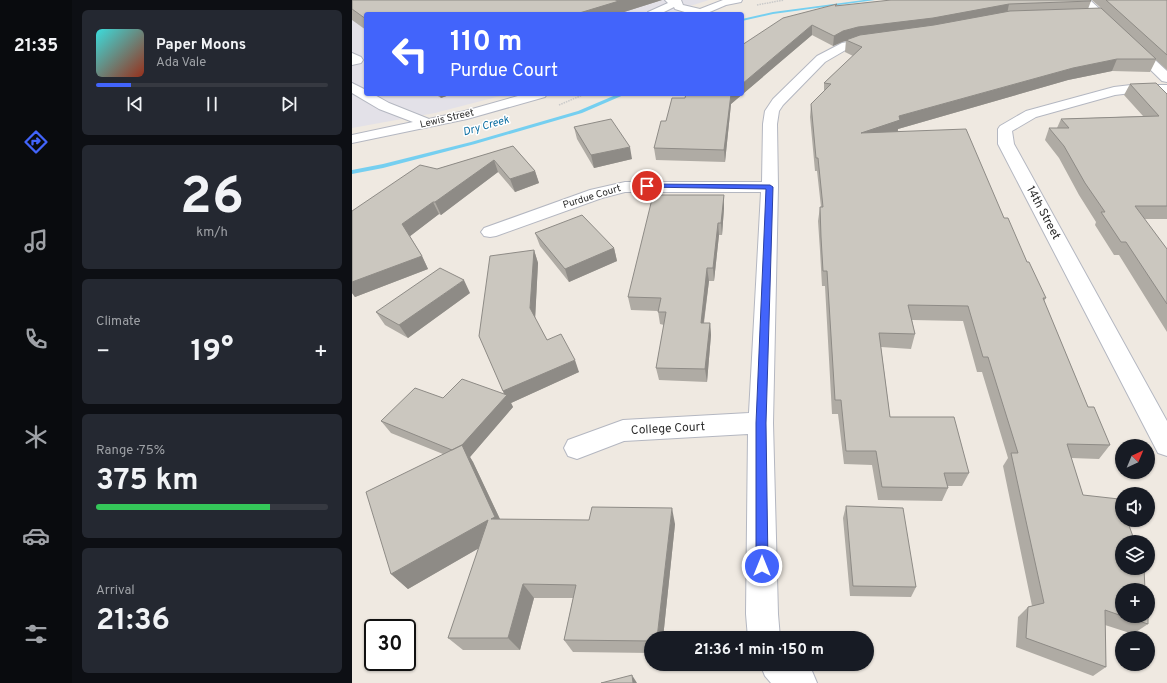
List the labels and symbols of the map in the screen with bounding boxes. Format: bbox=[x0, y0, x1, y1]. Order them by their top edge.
street label: Lewis Street bbox=[419, 106, 476, 132]
water label: Dry Creek bbox=[461, 113, 511, 139]
pin bbox=[630, 169, 664, 203]
street label: Purdue Court bbox=[561, 182, 623, 212]
street label: 14th Street bbox=[1022, 183, 1064, 243]
street label: College Court bbox=[631, 419, 705, 439]
north arrow bbox=[1115, 439, 1155, 479]
position arrow bbox=[741, 545, 783, 587]
speed limit sign: 30 bbox=[364, 619, 416, 671]

